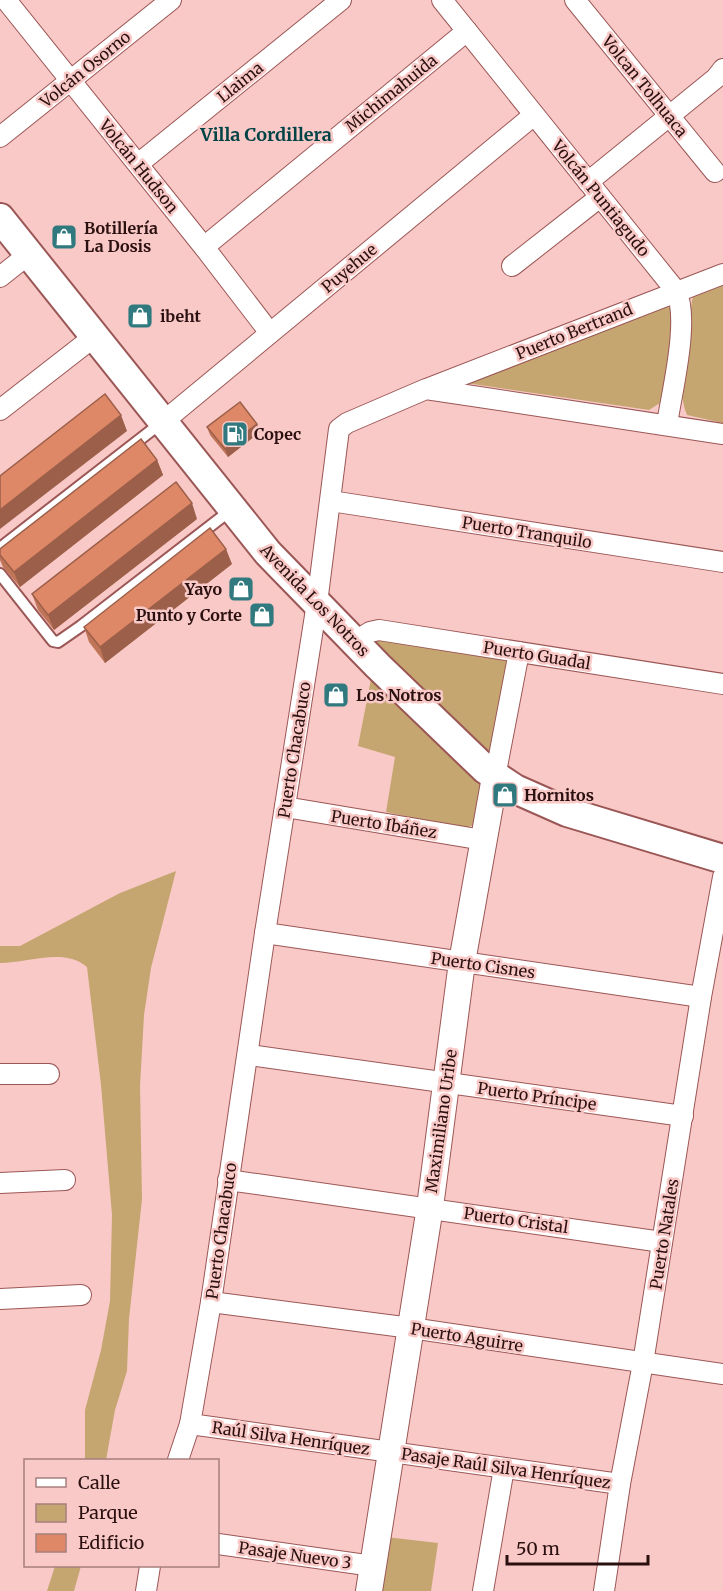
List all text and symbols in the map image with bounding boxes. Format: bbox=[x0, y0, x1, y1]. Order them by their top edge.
street label: Volcán Osorno bbox=[35, 26, 134, 112]
street label: Volcan Tolhuaca bbox=[597, 30, 692, 141]
street label: Michimahuida bbox=[341, 50, 441, 136]
street label: Llaima bbox=[213, 57, 267, 106]
street label: Volcán Hudson bbox=[94, 114, 183, 217]
district label: Villa Cordillera bbox=[199, 123, 332, 146]
street label: Volcán Puntiagudo bbox=[547, 135, 654, 260]
place label: Botillería La Dosis bbox=[84, 218, 158, 256]
shop icon: Botillería La Dosis bbox=[49, 222, 79, 252]
street label: Puyehue bbox=[317, 239, 381, 297]
street label: Puerto Bertrand bbox=[513, 298, 635, 363]
shop icon: ibeht bbox=[125, 301, 155, 331]
place label: ibeht bbox=[160, 306, 202, 326]
fuel station icon: Copec bbox=[220, 419, 250, 449]
place label: Copec bbox=[254, 424, 301, 444]
street label: Puerto Tranquilo bbox=[461, 512, 593, 552]
street label: Avenida Los Notros bbox=[256, 539, 374, 660]
shop icon: Yayo bbox=[226, 574, 256, 604]
place label: Yayo bbox=[184, 579, 222, 599]
shop icon: Punto y Corte bbox=[247, 600, 277, 630]
place label: Punto y Corte bbox=[136, 605, 242, 625]
street label: Puerto Guadal bbox=[482, 637, 592, 673]
street label: Puerto Chacabuco bbox=[273, 680, 315, 820]
shop icon: Los Notros bbox=[321, 680, 351, 710]
place label: Los Notros bbox=[356, 685, 442, 705]
shop icon: Hornitos bbox=[490, 780, 520, 810]
place label: Hornitos bbox=[524, 785, 594, 805]
street label: Puerto Ibáñez bbox=[330, 806, 439, 842]
street label: Puerto Cisnes bbox=[430, 948, 537, 982]
street label: Maximiliano Uribe bbox=[421, 1048, 461, 1194]
street label: Puerto Príncipe bbox=[476, 1078, 598, 1114]
street label: Puerto Chacabuco bbox=[202, 1161, 240, 1301]
street label: Puerto Natales bbox=[645, 1177, 683, 1291]
street label: Puerto Cristal bbox=[462, 1203, 570, 1237]
street label: Puerto Aguirre bbox=[409, 1318, 525, 1356]
street label: Raúl Silva Henríquez bbox=[211, 1417, 371, 1459]
street label: Pasaje Raúl Silva Henríquez bbox=[400, 1443, 612, 1493]
legend bbox=[24, 1459, 219, 1567]
text: Calle bbox=[78, 1471, 120, 1494]
text: Parque bbox=[78, 1501, 138, 1524]
scale bar bbox=[507, 1528, 648, 1566]
text: Edificio bbox=[78, 1531, 144, 1554]
street label: Pasaje Nuevo 3 bbox=[237, 1537, 353, 1573]
text: 50 m bbox=[516, 1537, 560, 1560]

